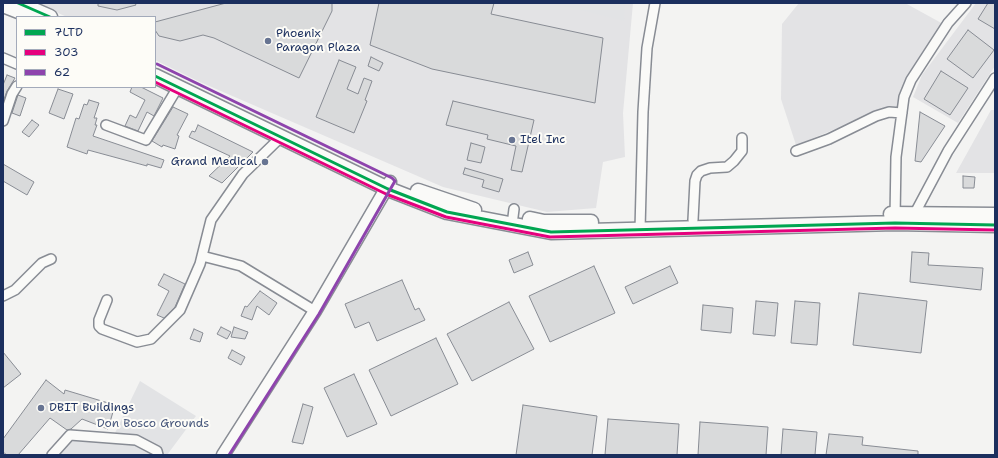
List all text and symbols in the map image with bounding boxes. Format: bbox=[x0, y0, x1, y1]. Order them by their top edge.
legend bbox=[16, 16, 156, 88]
text: 7LTD bbox=[54, 24, 83, 40]
place label: Phoenix Paragon Plaza bbox=[276, 27, 360, 55]
marker: Phoenix Paragon Plaza bbox=[263, 36, 273, 46]
text: 303 bbox=[54, 44, 78, 60]
text: 62 bbox=[54, 64, 70, 80]
place label: Itel Inc bbox=[520, 133, 565, 147]
marker: Itel Inc bbox=[507, 135, 517, 145]
place label: Grand Medical bbox=[171, 155, 257, 169]
marker: Grand Medical bbox=[260, 157, 270, 167]
place label: DBIT Buildings bbox=[49, 401, 134, 415]
marker: DBIT Buildings bbox=[36, 403, 46, 413]
park label: Don Bosco Grounds bbox=[97, 417, 209, 431]

